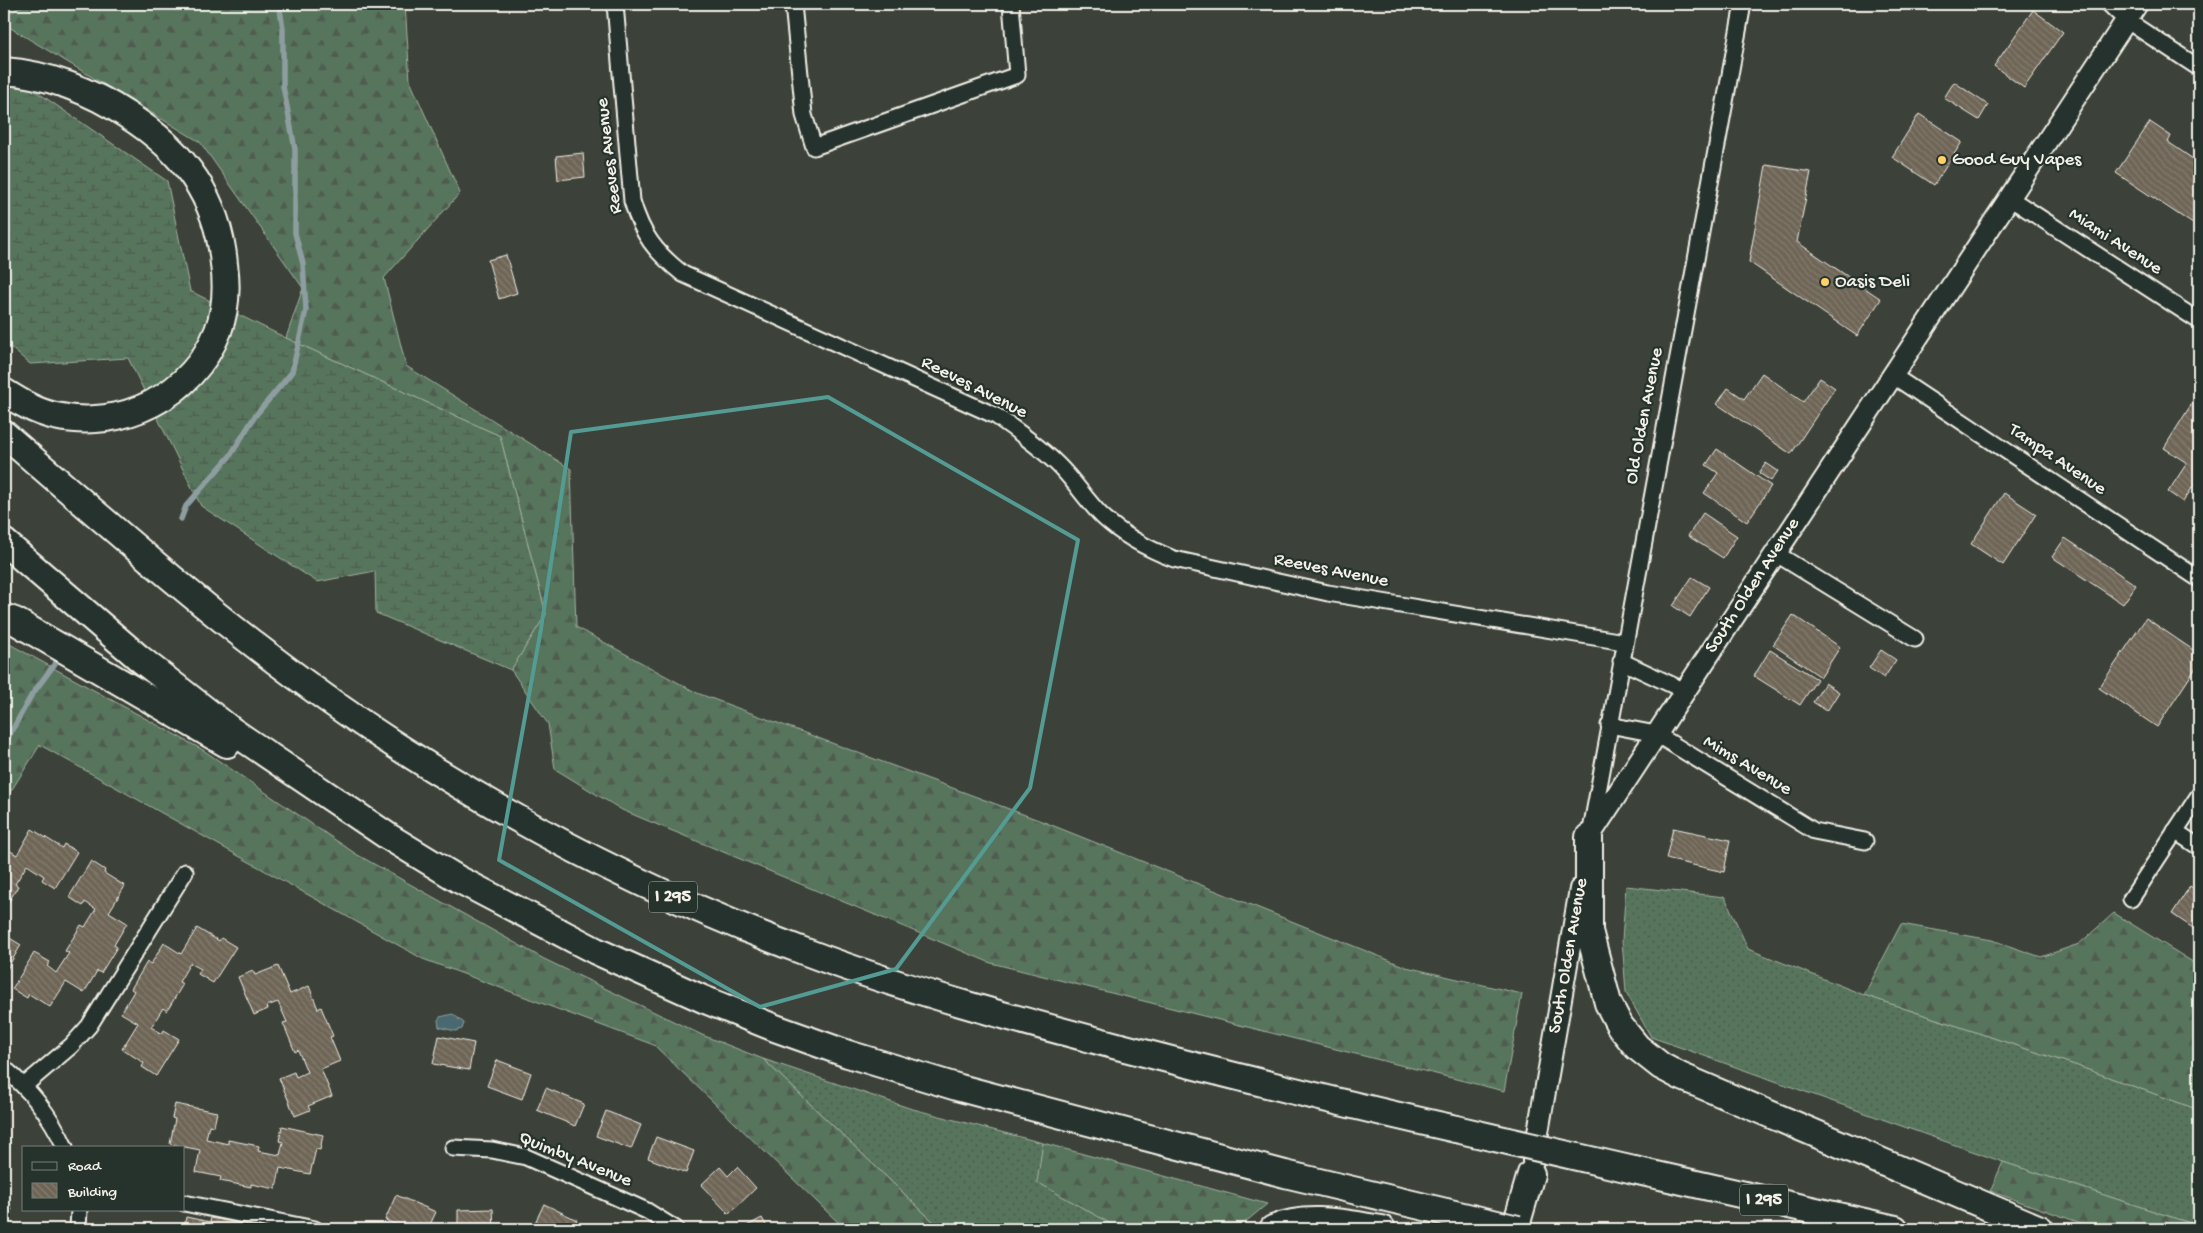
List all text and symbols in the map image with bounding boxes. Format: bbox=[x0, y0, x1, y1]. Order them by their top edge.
street label: Reeves Avenue bbox=[591, 97, 629, 215]
place label: Good Guy Vapes bbox=[1952, 149, 2082, 172]
marker: Good Guy Vapes bbox=[1936, 154, 1948, 166]
street label: Miami Avenue bbox=[2064, 203, 2166, 281]
place label: Oasis Deli bbox=[1835, 271, 1910, 294]
marker: Oasis Deli bbox=[1819, 276, 1831, 288]
street label: Old Olden Avenue bbox=[1620, 346, 1670, 486]
street label: Reeves Avenue bbox=[917, 351, 1031, 425]
street label: Tampa Avenue bbox=[2003, 418, 2110, 501]
street label: South Olden Avenue bbox=[1701, 514, 1806, 658]
street label: Reeves Avenue bbox=[1272, 549, 1391, 593]
street label: Mims Avenue bbox=[1698, 731, 1796, 802]
street label: South Olden Avenue bbox=[1544, 876, 1594, 1035]
road number: I 295 bbox=[649, 882, 697, 912]
street label: Quimby Avenue bbox=[515, 1127, 635, 1193]
legend bbox=[22, 1146, 185, 1210]
text: Road bbox=[68, 1158, 102, 1176]
text: Building bbox=[67, 1184, 117, 1202]
road number: I 295 bbox=[1740, 1184, 1788, 1216]

